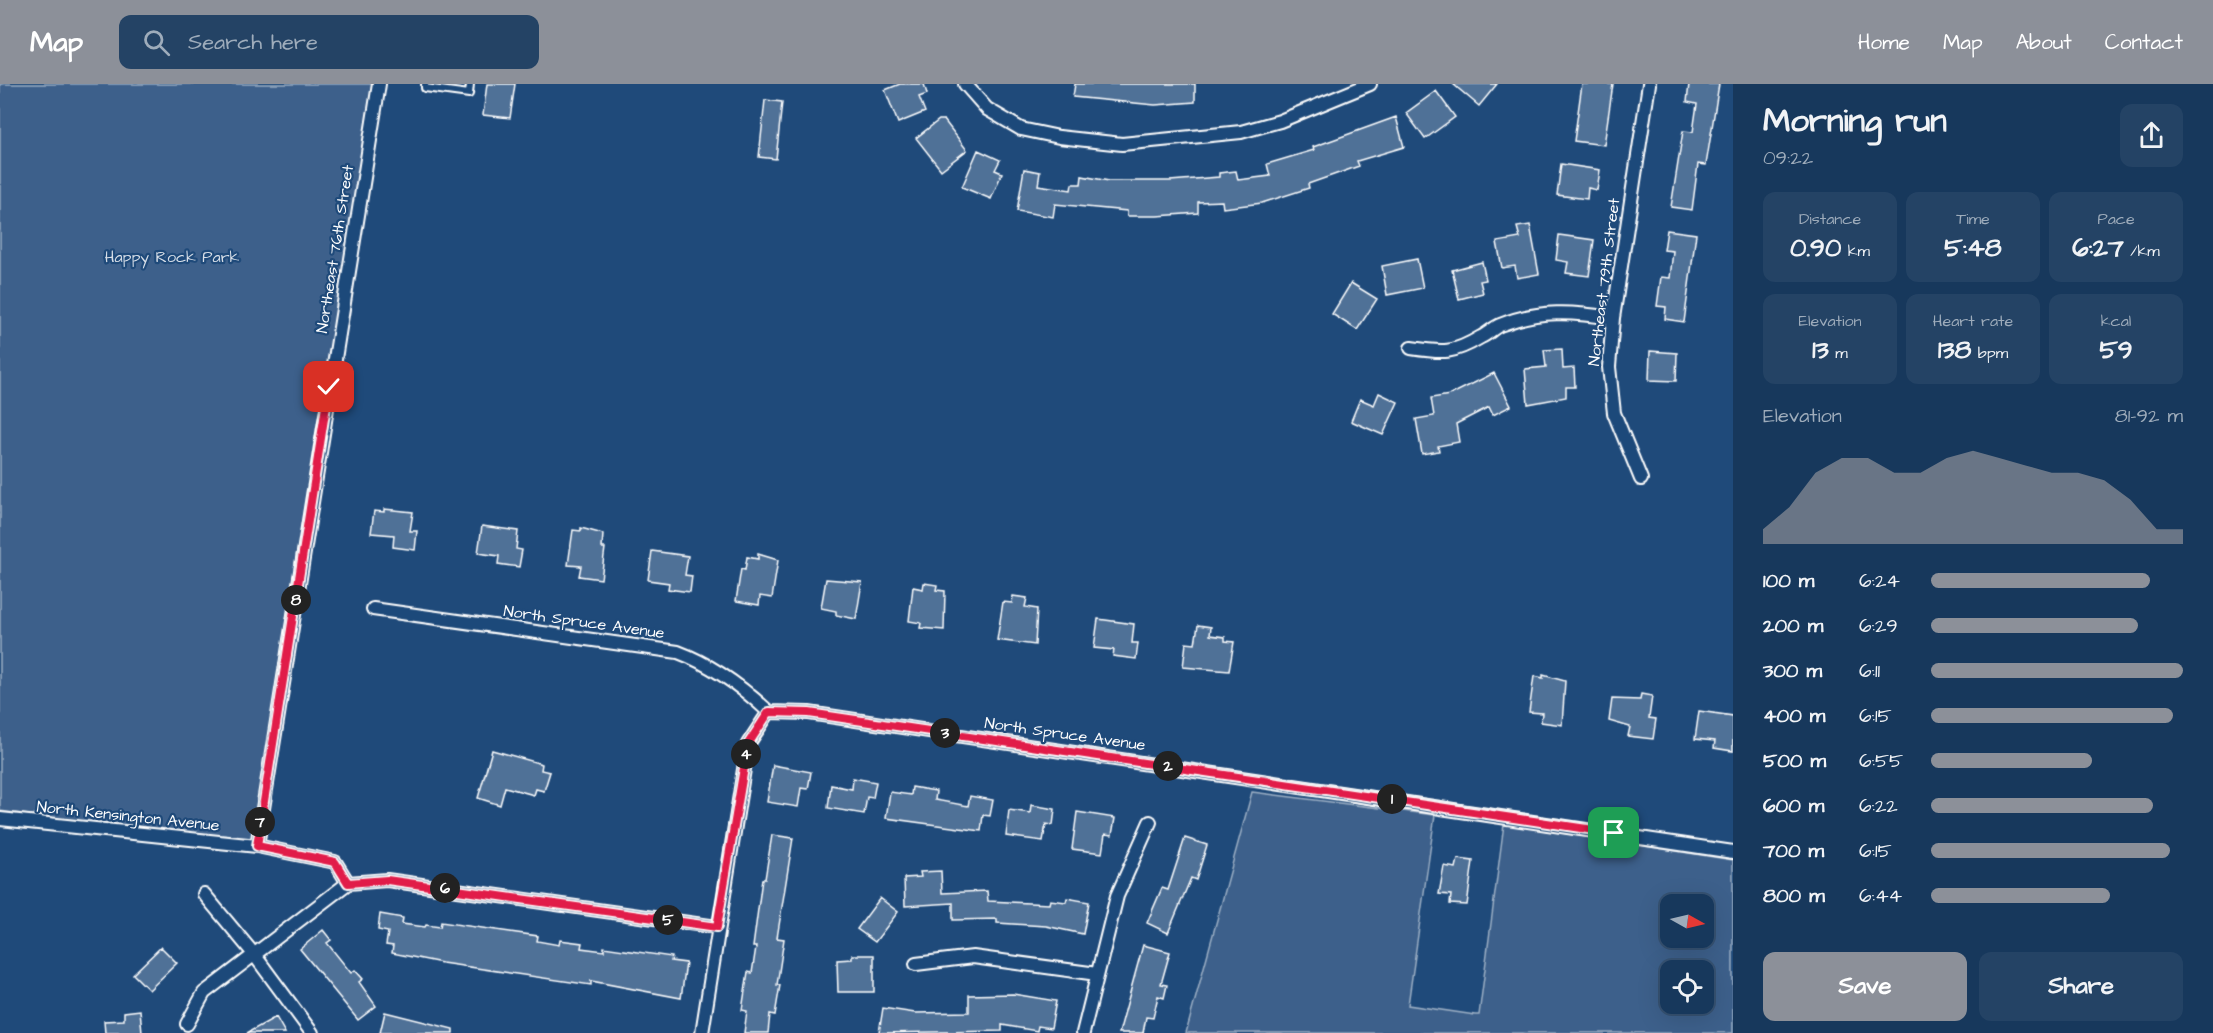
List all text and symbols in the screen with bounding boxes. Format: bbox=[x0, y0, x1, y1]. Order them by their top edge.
search box bbox=[119, 15, 539, 69]
text: Map bbox=[30, 23, 83, 62]
icon: search bbox=[140, 26, 173, 59]
text: Search here bbox=[188, 27, 318, 58]
text: Home bbox=[1858, 28, 1910, 57]
text: Map bbox=[1943, 28, 1983, 57]
text: About bbox=[2016, 28, 2072, 57]
text: Contact bbox=[2105, 28, 2183, 57]
text: Morning run bbox=[1763, 98, 1947, 144]
button: share bbox=[2120, 104, 2183, 167]
text: 09:22 bbox=[1763, 144, 1813, 172]
street label: Northeast 76th Street bbox=[311, 163, 359, 335]
street label: Northeast 79th Street bbox=[1583, 196, 1625, 367]
text: Distance bbox=[1799, 208, 1861, 230]
text: Time bbox=[1956, 208, 1990, 230]
text: Pace bbox=[2097, 208, 2135, 230]
text: 0.90 bbox=[1790, 230, 1841, 266]
text: 5:48 bbox=[1944, 230, 2002, 266]
text: 6:27 bbox=[2072, 230, 2124, 266]
text: km bbox=[1841, 240, 1870, 262]
text: /km bbox=[2124, 240, 2160, 262]
park label: Happy Rock Park bbox=[105, 246, 239, 269]
text: Elevation bbox=[1799, 310, 1861, 332]
text: Heart rate bbox=[1933, 310, 2013, 332]
text: kcal bbox=[2101, 310, 2131, 332]
text: 13 bbox=[1812, 332, 1829, 368]
text: 138 bbox=[1938, 332, 1971, 368]
text: 59 bbox=[2099, 332, 2133, 368]
text: m bbox=[1829, 342, 1848, 364]
text: bpm bbox=[1971, 342, 2008, 364]
pin bbox=[303, 361, 354, 412]
icon: check bbox=[312, 370, 345, 403]
text: Elevation bbox=[1763, 402, 1842, 430]
text: 81–92 m bbox=[2115, 402, 2183, 430]
text: 100 m bbox=[1763, 567, 1814, 595]
text: 6:24 bbox=[1859, 567, 1900, 595]
pin: 8 bbox=[281, 585, 311, 615]
text: 8 bbox=[291, 589, 301, 611]
street label: North Spruce Avenue bbox=[502, 600, 666, 644]
text: 200 m bbox=[1763, 612, 1823, 640]
text: 6:29 bbox=[1859, 612, 1898, 640]
text: 300 m bbox=[1763, 657, 1822, 685]
text: 6:11 bbox=[1859, 657, 1880, 685]
text: 400 m bbox=[1763, 702, 1825, 730]
text: 6:15 bbox=[1859, 702, 1892, 730]
street label: North Spruce Avenue bbox=[983, 712, 1147, 756]
pin: 3 bbox=[930, 718, 960, 748]
text: 3 bbox=[941, 722, 949, 744]
pin: 4 bbox=[731, 739, 761, 769]
text: 4 bbox=[741, 743, 751, 765]
text: 500 m bbox=[1763, 747, 1826, 775]
text: 6:55 bbox=[1859, 747, 1903, 775]
pin: 2 bbox=[1153, 751, 1183, 781]
text: 2 bbox=[1163, 755, 1173, 777]
pin: 1 bbox=[1377, 784, 1407, 814]
text: 1 bbox=[1391, 788, 1393, 810]
text: 600 m bbox=[1763, 792, 1824, 820]
text: 6:22 bbox=[1859, 792, 1898, 820]
street label: North Kensington Avenue bbox=[35, 795, 221, 838]
pin: 7 bbox=[245, 807, 275, 837]
pin bbox=[1588, 807, 1639, 858]
text: 7 bbox=[255, 811, 265, 833]
icon: arrive bbox=[1597, 816, 1630, 849]
text: 700 m bbox=[1763, 837, 1824, 865]
text: 6:15 bbox=[1859, 837, 1892, 865]
pin: 6 bbox=[430, 873, 460, 903]
text: 6 bbox=[440, 877, 450, 899]
text: 800 m bbox=[1763, 882, 1825, 910]
text: 6:44 bbox=[1859, 882, 1902, 910]
north arrow bbox=[1660, 894, 1714, 948]
map controls bbox=[1660, 894, 1714, 1014]
pin: 5 bbox=[653, 905, 683, 935]
text: 5 bbox=[662, 909, 674, 931]
button: Save bbox=[1763, 952, 1967, 1021]
button: Share bbox=[1979, 952, 2183, 1021]
button: locate bbox=[1660, 960, 1714, 1014]

